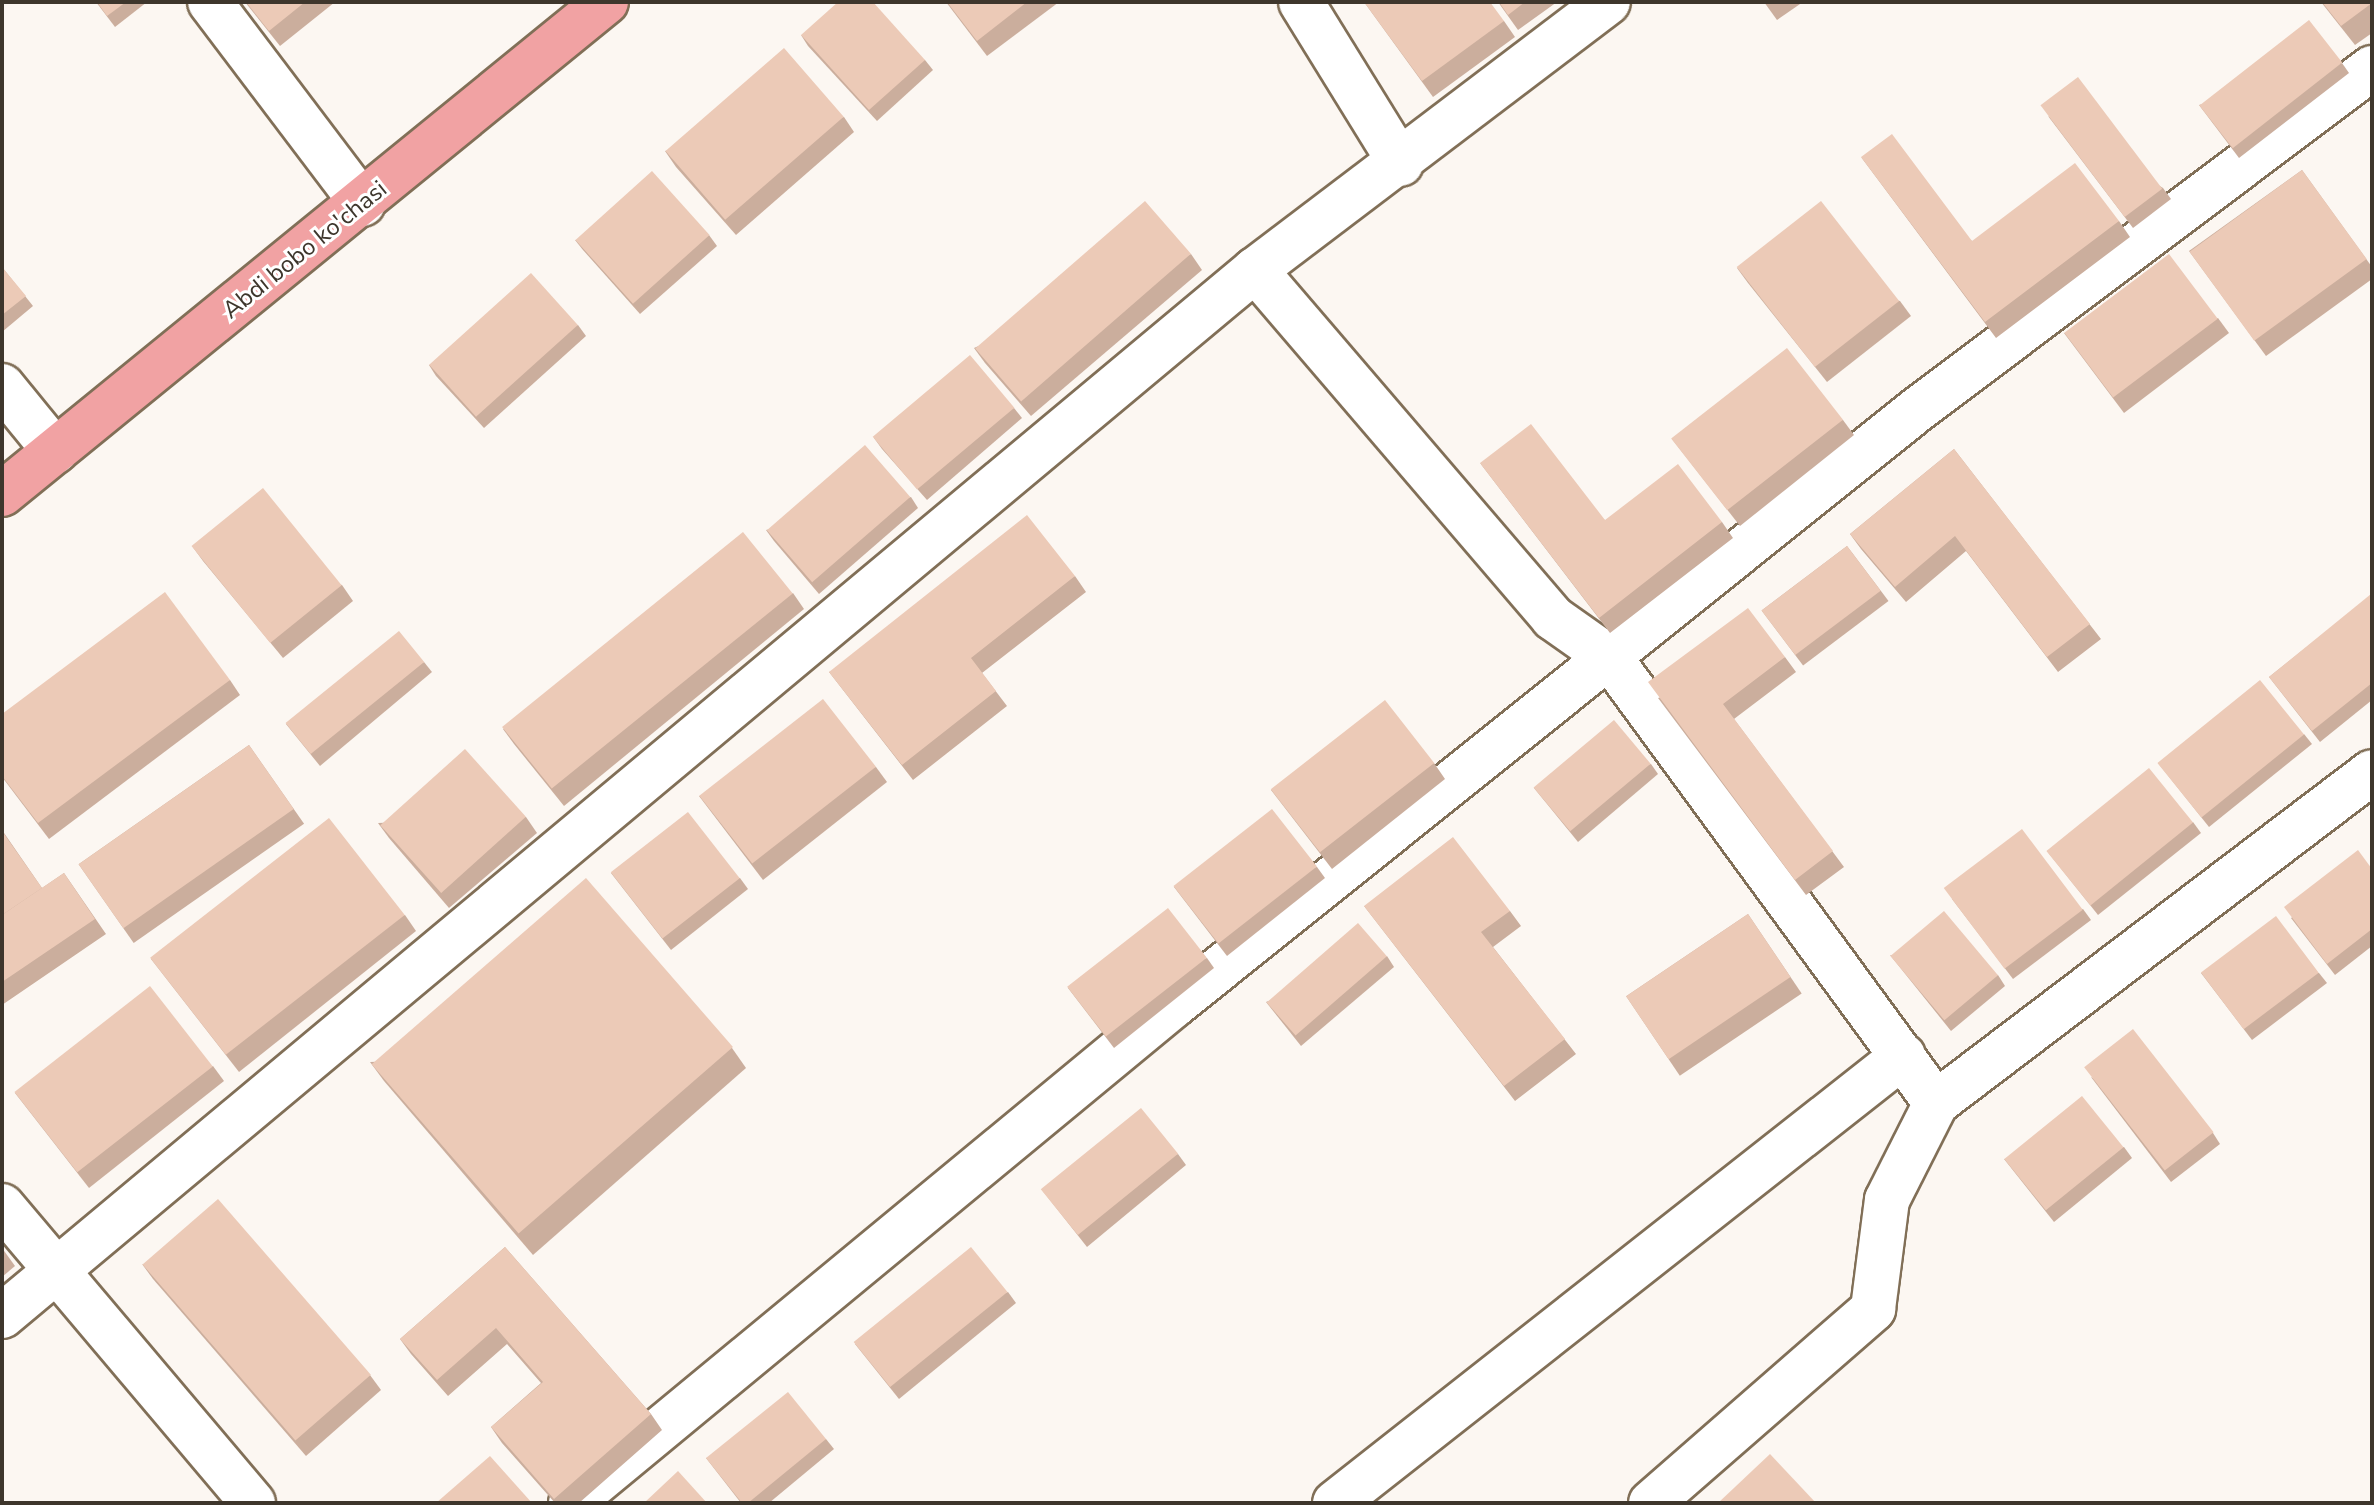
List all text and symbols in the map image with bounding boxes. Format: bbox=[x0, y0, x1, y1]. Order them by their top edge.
street label: Abdi bobo ko'chasi bbox=[217, 175, 393, 325]

